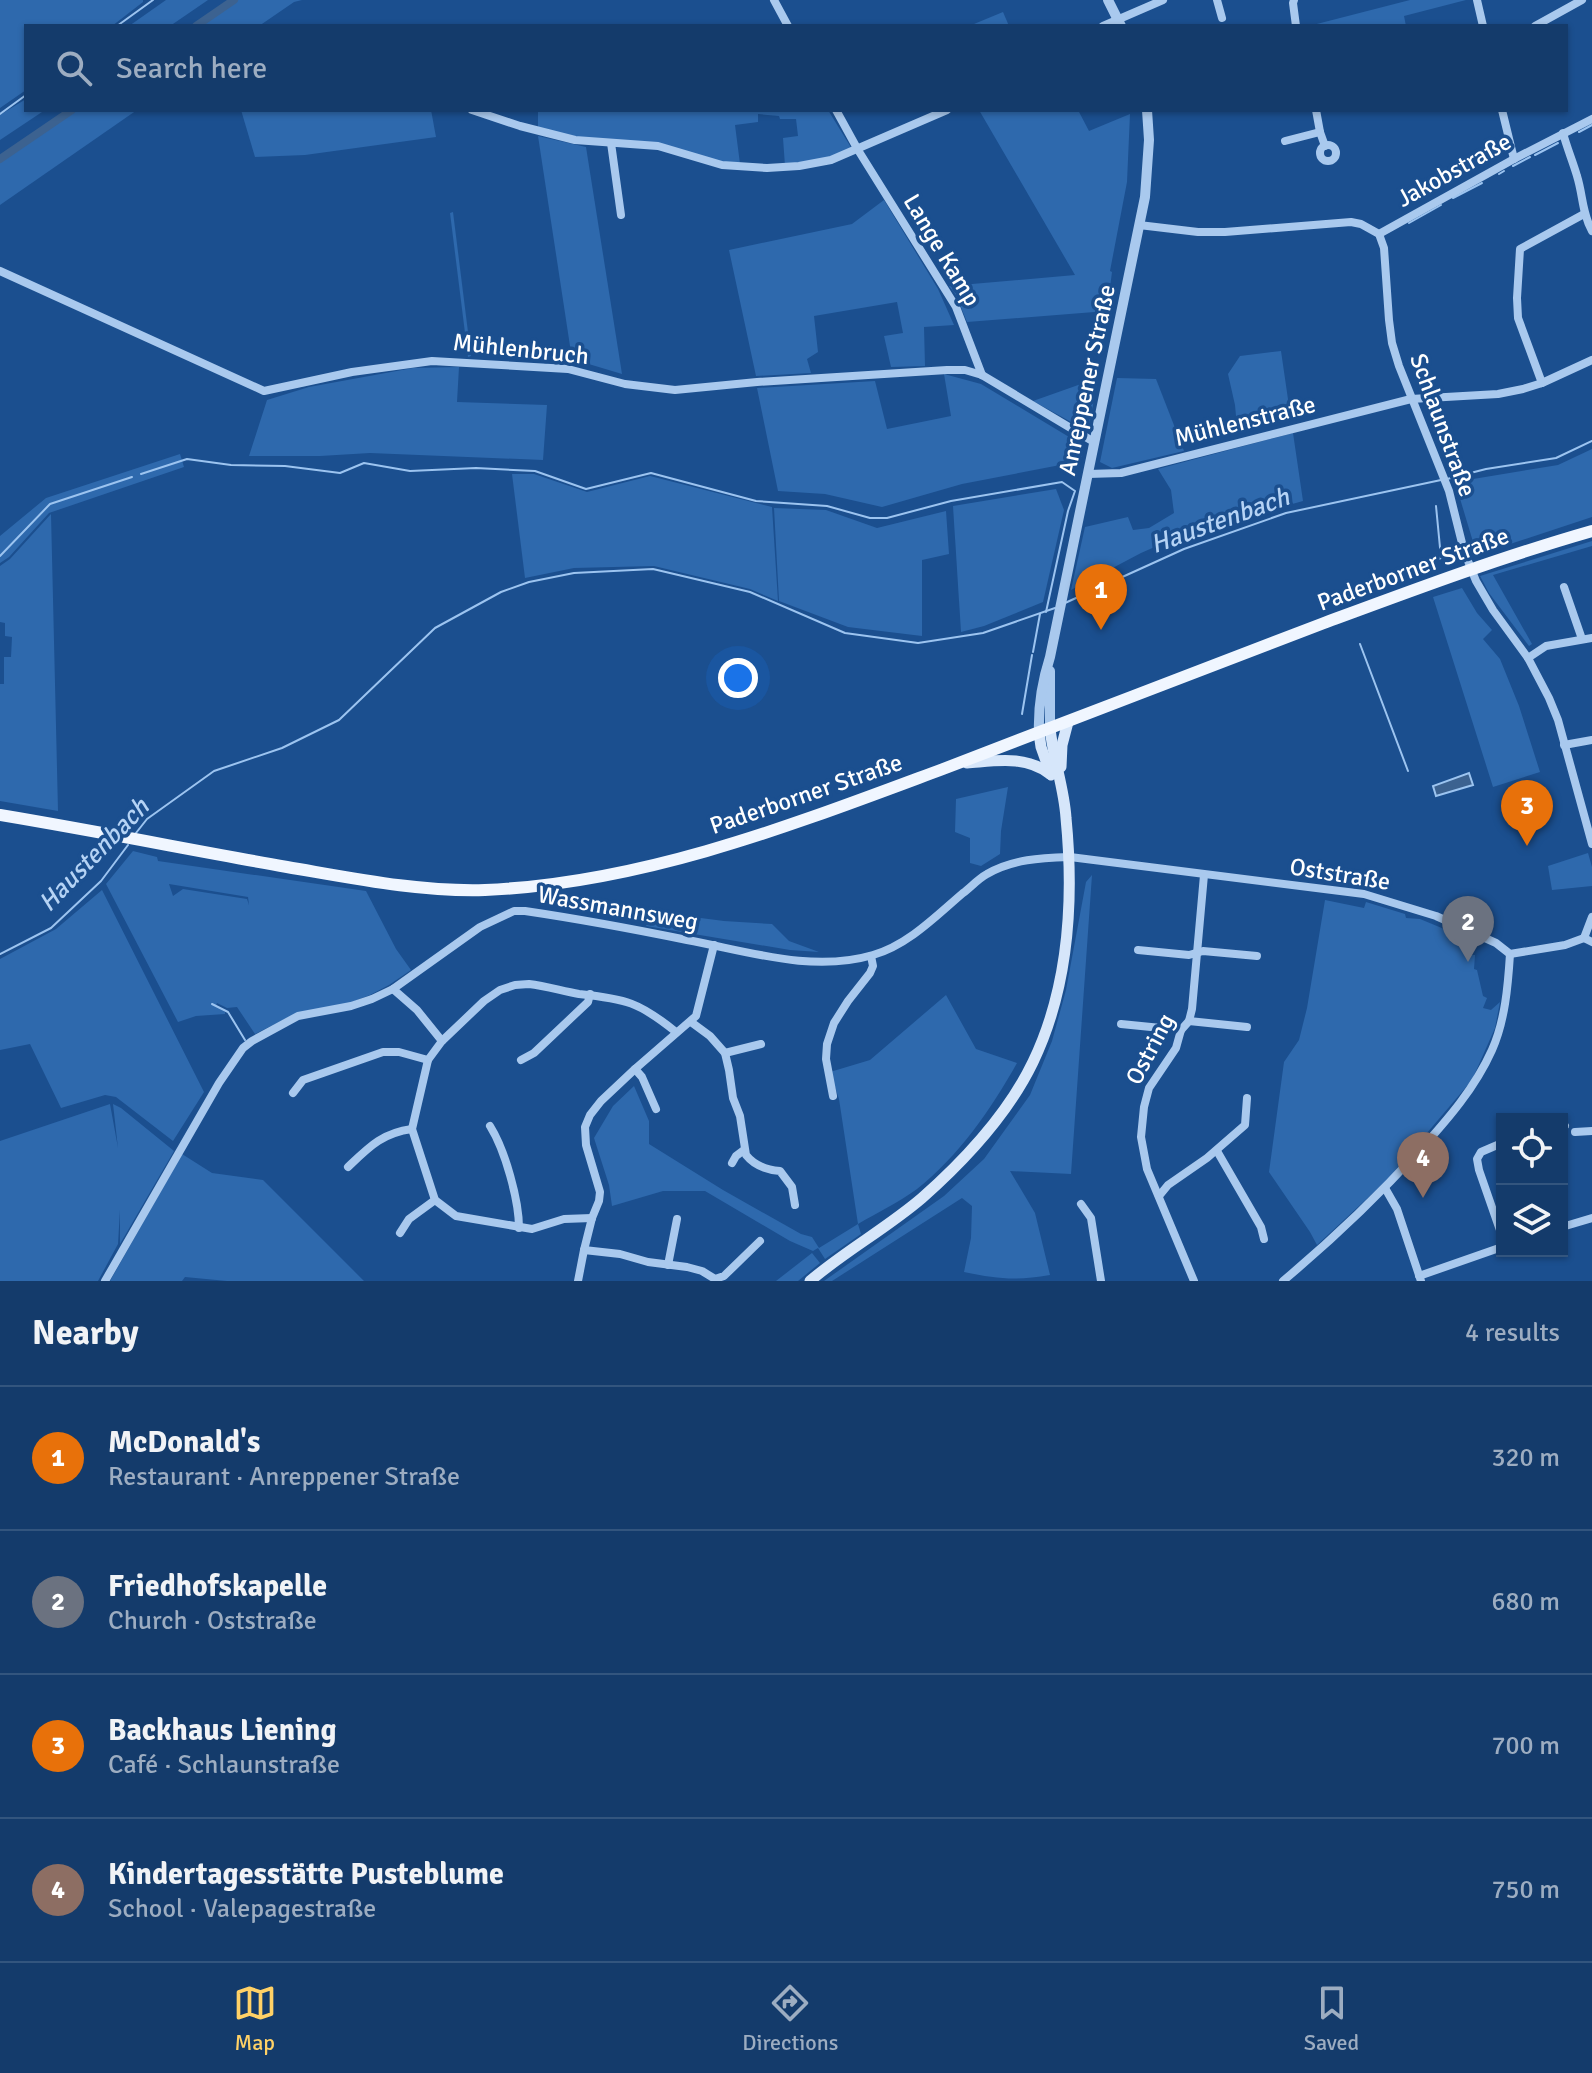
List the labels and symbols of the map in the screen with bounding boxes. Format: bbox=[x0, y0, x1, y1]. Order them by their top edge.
street label: Jakobstraße bbox=[1392, 126, 1516, 214]
street label: Lange Kamp bbox=[897, 188, 987, 312]
street label: Anreppener Straße bbox=[1052, 282, 1122, 478]
street label: Mühlenbruch bbox=[452, 327, 590, 371]
street label: Schlaunstraße bbox=[1403, 349, 1483, 501]
street label: Mühlenstraße bbox=[1171, 389, 1319, 453]
water label: Haustenbach bbox=[1146, 481, 1295, 561]
street label: Paderborner Straße bbox=[1313, 520, 1513, 618]
pin: 1 bbox=[1075, 564, 1127, 630]
your location bbox=[718, 658, 758, 698]
street label: Paderborner Straße bbox=[706, 747, 906, 841]
pin: 3 bbox=[1501, 780, 1553, 846]
water label: Haustenbach bbox=[32, 791, 157, 918]
street label: Oststraße bbox=[1288, 851, 1392, 897]
street label: Wassmannsweg bbox=[535, 879, 701, 937]
pin: 2 bbox=[1442, 896, 1494, 962]
street label: Ostring bbox=[1119, 1008, 1181, 1090]
pin: 4 bbox=[1397, 1132, 1449, 1198]

